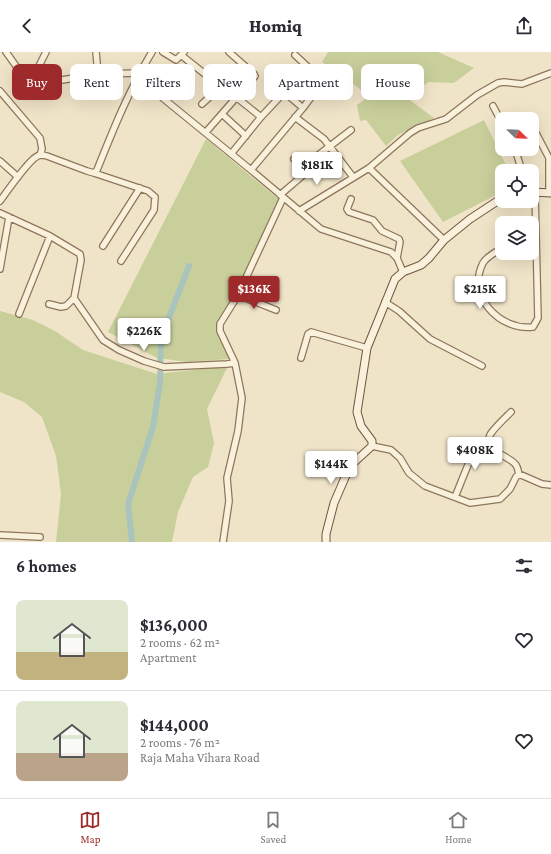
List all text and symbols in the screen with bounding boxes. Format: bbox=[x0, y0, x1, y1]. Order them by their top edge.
icon: back bbox=[16, 15, 38, 37]
icon: share bbox=[513, 15, 535, 37]
text: Homiq bbox=[249, 16, 302, 36]
chip: Buy bbox=[12, 64, 62, 100]
chip: Rent bbox=[70, 64, 123, 100]
chip: Filters bbox=[131, 64, 195, 100]
chip: New bbox=[203, 64, 256, 100]
chip: Apartment bbox=[264, 64, 353, 100]
chip: House bbox=[361, 64, 424, 100]
north arrow bbox=[495, 112, 539, 156]
map controls bbox=[495, 112, 539, 260]
pin: $181K bbox=[289, 152, 345, 186]
text: $181K bbox=[301, 157, 333, 172]
button: locate bbox=[495, 164, 539, 208]
button: layers bbox=[495, 216, 539, 260]
pin: $136K bbox=[226, 276, 282, 310]
pin: $215K bbox=[452, 276, 508, 310]
text: $136K bbox=[237, 281, 271, 296]
text: $215K bbox=[464, 281, 496, 296]
pin: $226K bbox=[116, 318, 172, 352]
text: $226K bbox=[127, 323, 161, 338]
pin: $408K bbox=[447, 437, 503, 471]
text: $408K bbox=[456, 442, 494, 457]
pin: $144K bbox=[303, 451, 359, 485]
text: $144K bbox=[314, 456, 348, 471]
icon: filters bbox=[513, 555, 535, 577]
text: 6 homes bbox=[16, 557, 76, 576]
icon: home bbox=[48, 616, 96, 664]
text: $136,000 bbox=[140, 616, 208, 635]
icon: heart bbox=[513, 629, 535, 651]
text: 2 rooms · 62 m² bbox=[140, 635, 220, 650]
text: Apartment bbox=[140, 650, 197, 665]
text: $144,000 bbox=[140, 716, 209, 735]
icon: home bbox=[48, 717, 96, 765]
icon: heart bbox=[513, 730, 535, 752]
text: 2 rooms · 76 m² bbox=[140, 735, 220, 750]
text: Raja Maha Vihara Road bbox=[140, 750, 260, 765]
tab: Map bbox=[79, 809, 101, 845]
tab: Saved bbox=[260, 809, 286, 845]
tab: Home bbox=[445, 809, 472, 845]

